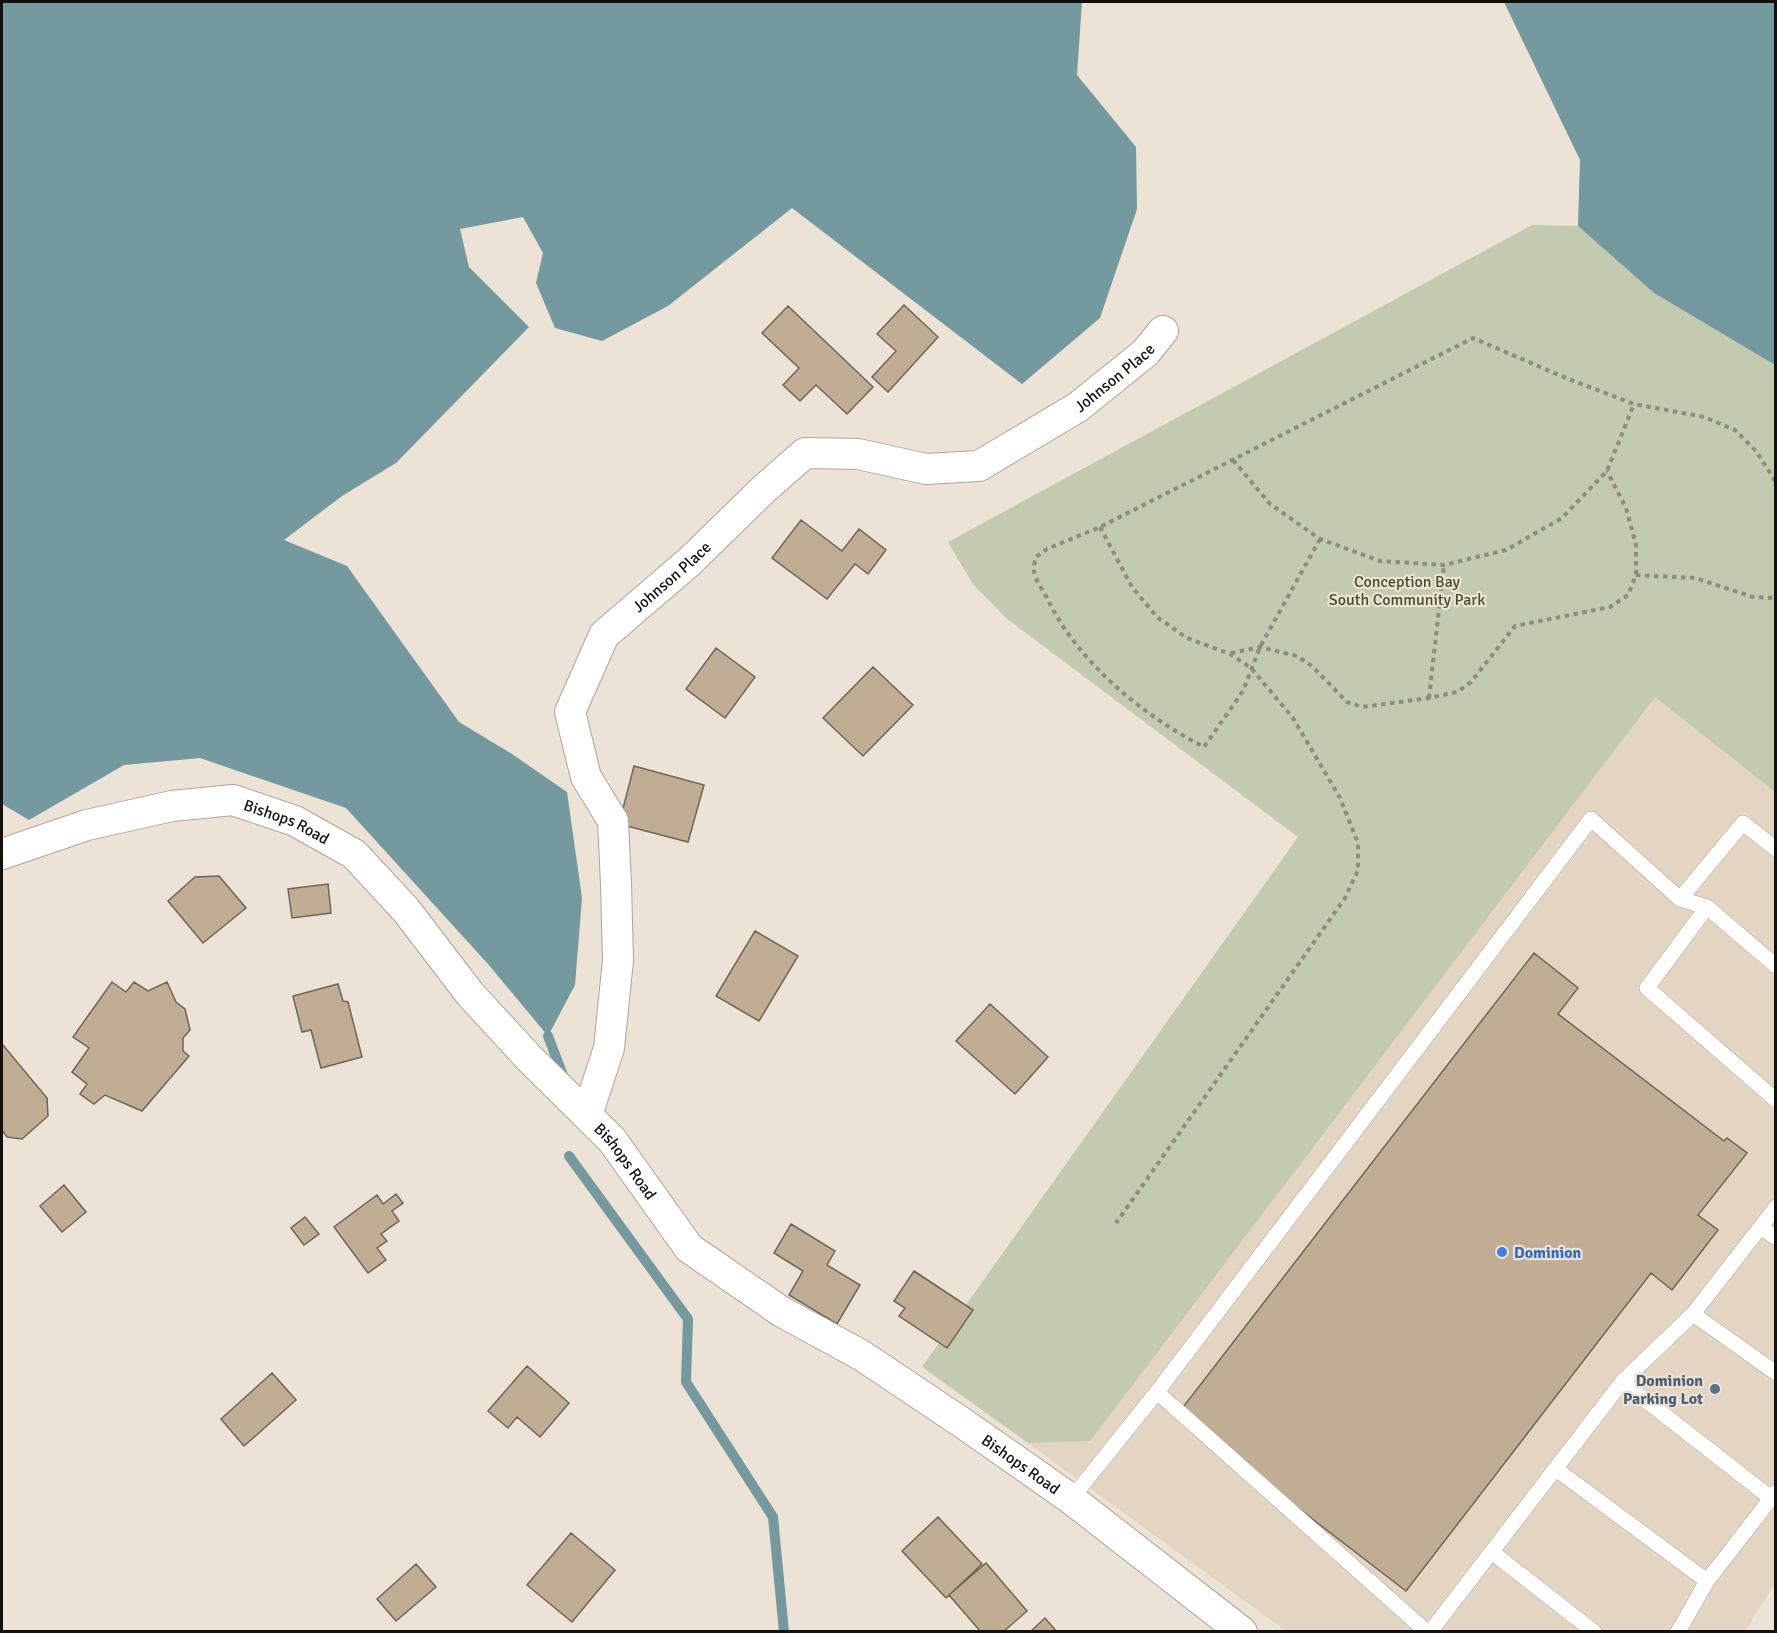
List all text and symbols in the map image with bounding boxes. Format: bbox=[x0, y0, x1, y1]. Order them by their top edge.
street label: Johnson Place bbox=[1071, 340, 1160, 417]
street label: Johnson Place bbox=[629, 537, 715, 617]
park label: Conception Bay South Community Park bbox=[1329, 572, 1485, 610]
street label: Bishops Road bbox=[241, 795, 333, 849]
street label: Bishops Road bbox=[590, 1119, 660, 1204]
place label: Dominion bbox=[1514, 1243, 1582, 1263]
marker: Dominion bbox=[1495, 1245, 1509, 1259]
place label: Dominion Parking Lot bbox=[1623, 1371, 1703, 1409]
marker: Dominion Parking Lot bbox=[1708, 1382, 1722, 1396]
street label: Bishops Road bbox=[977, 1430, 1064, 1499]

